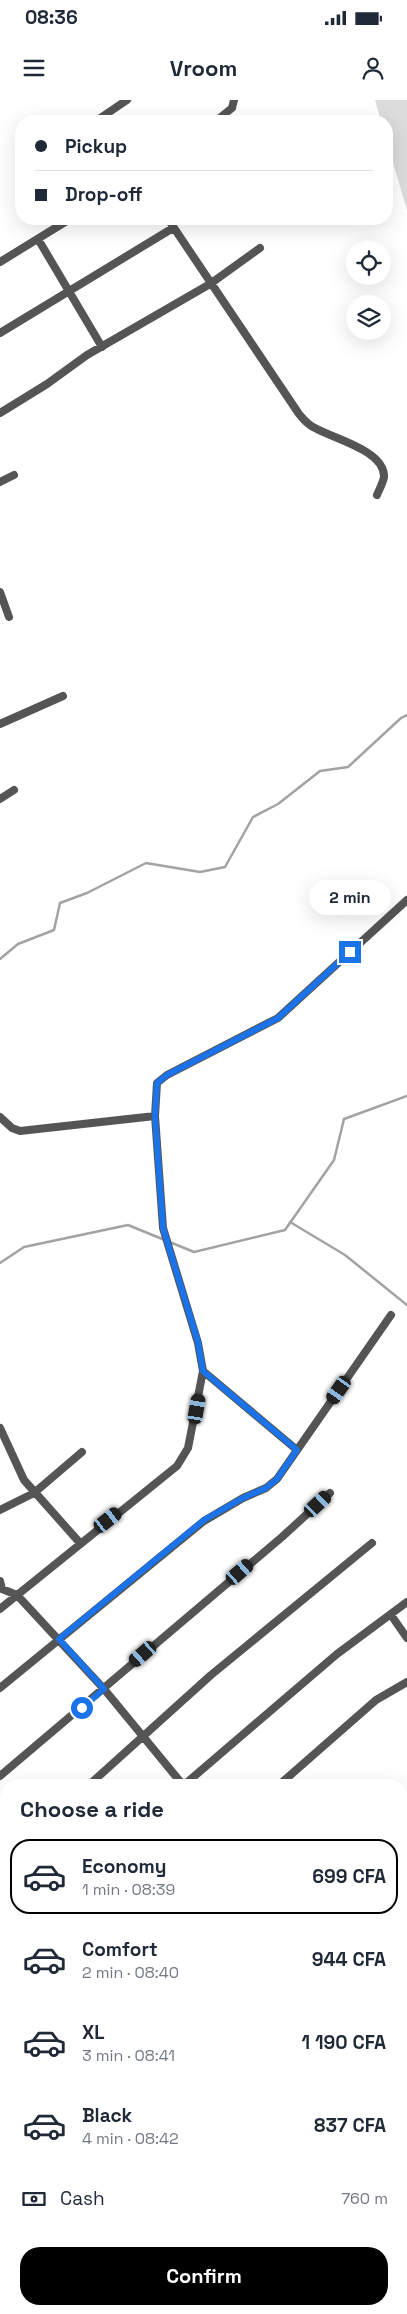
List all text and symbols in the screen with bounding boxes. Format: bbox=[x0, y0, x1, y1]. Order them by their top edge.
text: 08:36 bbox=[25, 5, 78, 30]
icon: menu bbox=[20, 54, 48, 82]
text: Vroom bbox=[170, 54, 237, 82]
icon: person bbox=[359, 54, 387, 82]
text: Pickup bbox=[65, 134, 127, 159]
text: Drop-off bbox=[65, 182, 143, 207]
map controls bbox=[346, 240, 391, 340]
button: locate bbox=[346, 240, 391, 285]
button: layers bbox=[346, 295, 391, 340]
callout: 2 min bbox=[309, 880, 391, 914]
text: 2 min bbox=[329, 887, 371, 908]
route end bbox=[339, 941, 361, 963]
car bbox=[324, 1373, 353, 1407]
car bbox=[187, 1393, 206, 1425]
car bbox=[301, 1488, 334, 1520]
car bbox=[91, 1505, 124, 1535]
car bbox=[223, 1556, 256, 1588]
car bbox=[126, 1638, 159, 1670]
route start bbox=[71, 1697, 93, 1719]
text: Choose a ride bbox=[20, 1795, 164, 1823]
icon: car bbox=[22, 1854, 67, 1899]
text: Economy bbox=[82, 1854, 166, 1879]
text: 699 CFA bbox=[312, 1864, 386, 1889]
text: 1 min · 08:39 bbox=[82, 1879, 175, 1900]
icon: car bbox=[22, 1937, 67, 1982]
text: Comfort bbox=[82, 1937, 158, 1962]
text: 944 CFA bbox=[312, 1947, 386, 1972]
text: 2 min · 08:40 bbox=[82, 1962, 179, 1983]
icon: car bbox=[22, 2020, 67, 2065]
text: XL bbox=[82, 2020, 105, 2045]
text: 1 190 CFA bbox=[302, 2030, 386, 2055]
text: 3 min · 08:41 bbox=[82, 2045, 175, 2066]
icon: car bbox=[22, 2103, 67, 2148]
text: Black bbox=[82, 2103, 132, 2128]
text: 837 CFA bbox=[314, 2113, 386, 2138]
text: 4 min · 08:42 bbox=[82, 2128, 179, 2149]
icon: cash bbox=[20, 2185, 48, 2213]
text: Cash bbox=[60, 2186, 105, 2211]
text: 760 m bbox=[341, 2188, 388, 2209]
button: Confirm bbox=[20, 2247, 388, 2305]

